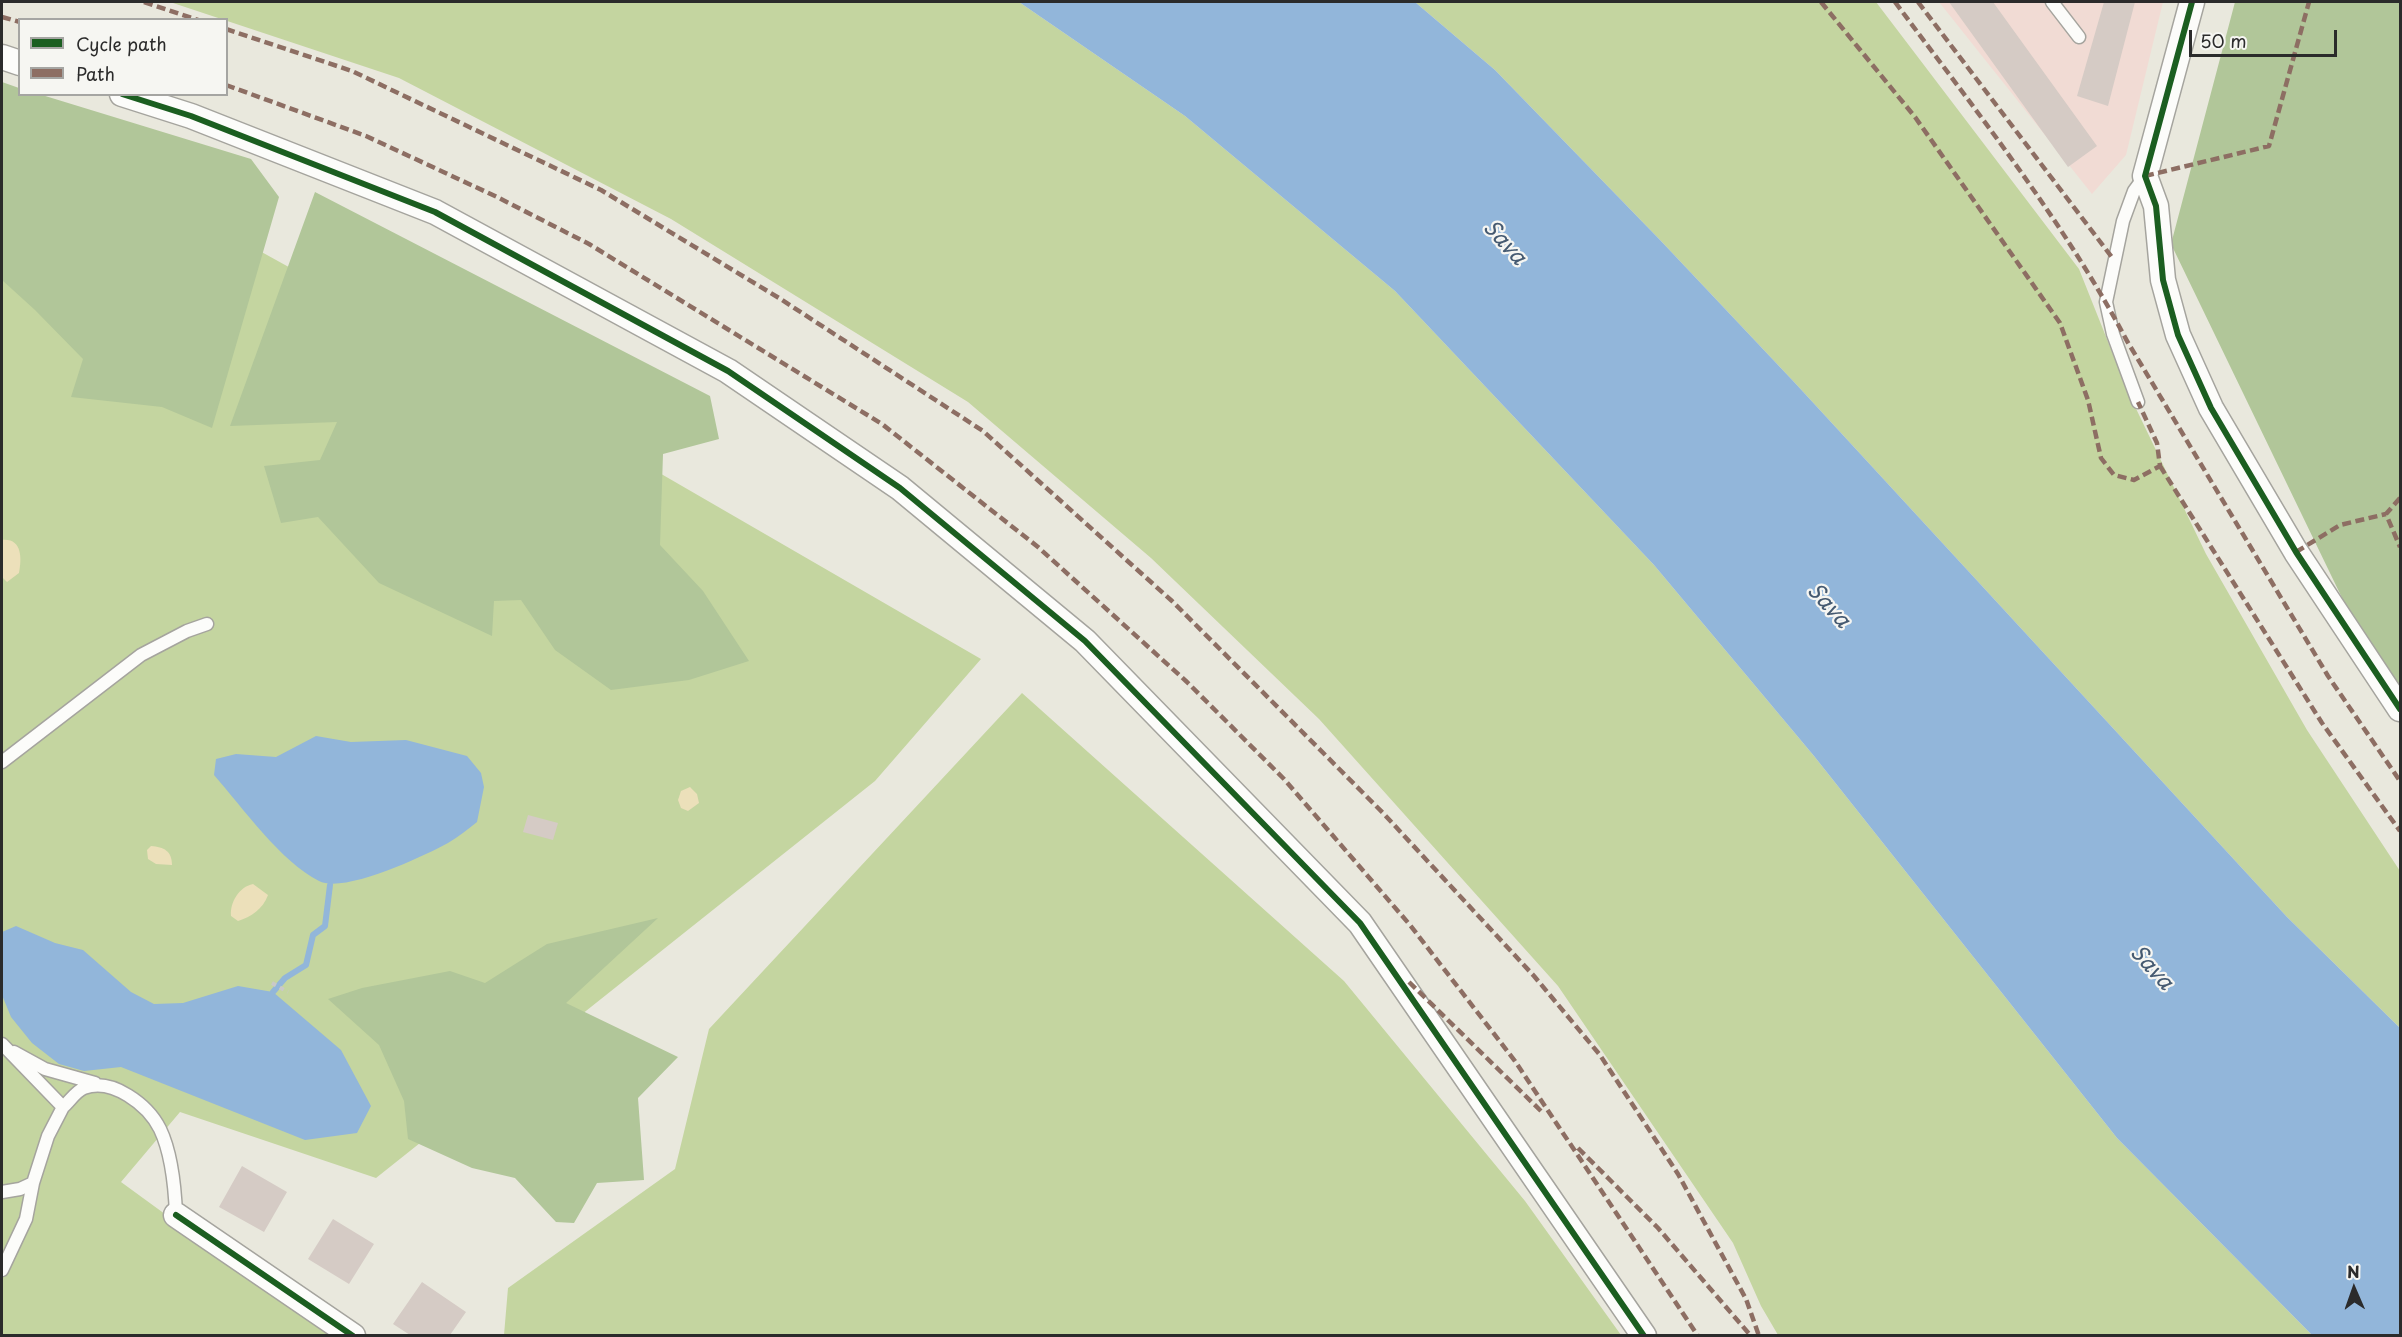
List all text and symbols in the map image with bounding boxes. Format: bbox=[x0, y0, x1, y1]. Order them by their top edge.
legend bbox=[18, 18, 228, 96]
scale bar bbox=[2192, 18, 2340, 56]
text: 50 m bbox=[2200, 27, 2247, 54]
text: Cycle path bbox=[76, 30, 167, 57]
text: Path bbox=[76, 60, 115, 87]
water label: Sava bbox=[1477, 215, 1531, 271]
water label: Sava bbox=[1801, 578, 1855, 634]
water label: Sava bbox=[2124, 940, 2178, 996]
north arrow bbox=[2324, 1259, 2384, 1319]
text: N bbox=[2347, 1259, 2360, 1283]

